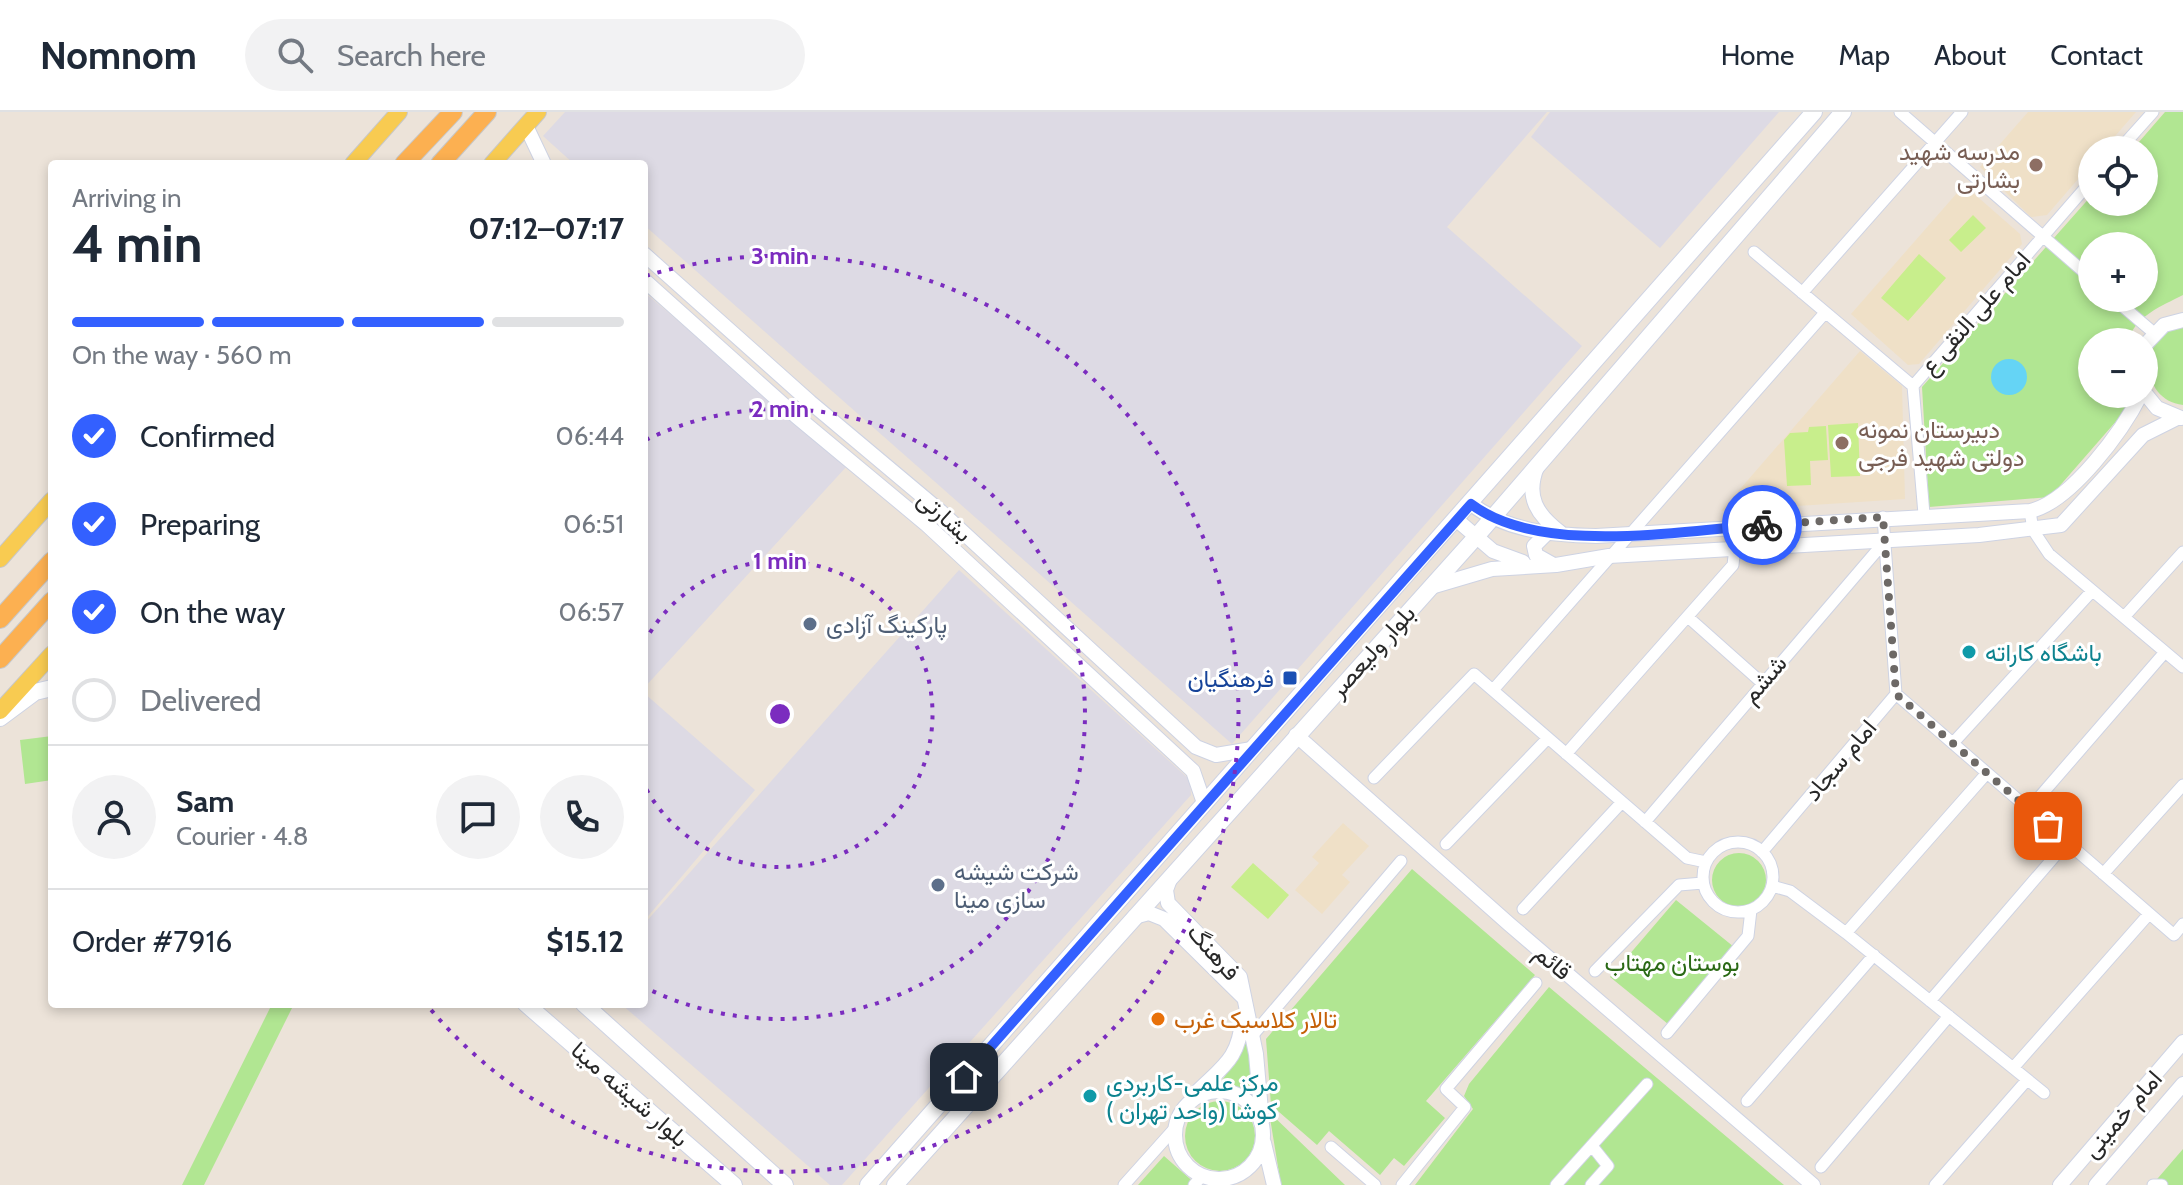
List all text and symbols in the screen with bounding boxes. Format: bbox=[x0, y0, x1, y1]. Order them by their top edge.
search box bbox=[245, 19, 805, 91]
text: Nomnom bbox=[40, 32, 197, 79]
icon: search bbox=[273, 33, 317, 77]
text: Search here bbox=[337, 37, 486, 74]
text: Home bbox=[1721, 38, 1794, 72]
text: Map bbox=[1838, 38, 1890, 72]
text: About bbox=[1934, 38, 2006, 72]
text: Contact bbox=[2050, 38, 2143, 72]
map controls bbox=[2078, 136, 2158, 408]
button: locate bbox=[2078, 136, 2158, 216]
place label: مدرسه شهید بشارتی bbox=[1899, 137, 2020, 195]
marker: مدرسه شهید بشارتی bbox=[2027, 156, 2045, 174]
text: Arriving in bbox=[72, 182, 182, 214]
text: 07:12–07:17 bbox=[468, 210, 624, 247]
text: 4 min bbox=[72, 212, 202, 275]
button: + bbox=[2078, 232, 2158, 312]
text: 3 min bbox=[751, 241, 809, 270]
street label: امام علی النقی ع bbox=[1914, 245, 2038, 382]
button: − bbox=[2078, 328, 2158, 408]
text: On the way · 560 m bbox=[72, 339, 292, 371]
text: 2 min bbox=[751, 394, 809, 423]
icon: check bbox=[72, 414, 116, 458]
place label: دبیرستان نمونه دولتی شهید فرجی bbox=[1858, 415, 2024, 473]
text: Confirmed bbox=[140, 418, 275, 455]
text: 06:44 bbox=[556, 420, 624, 452]
marker: دبیرستان نمونه دولتی شهید فرجی bbox=[1833, 434, 1851, 452]
street label: بشارتی bbox=[911, 484, 978, 549]
courier bbox=[1722, 485, 1802, 565]
icon: check bbox=[72, 502, 116, 546]
icon: bike bbox=[1740, 503, 1784, 547]
text: Preparing bbox=[140, 506, 260, 543]
text: 06:51 bbox=[563, 508, 624, 540]
text: 1 min bbox=[753, 546, 807, 575]
icon: check bbox=[72, 590, 116, 634]
text: On the way bbox=[140, 594, 285, 631]
text: 06:57 bbox=[559, 596, 624, 628]
street label: بلوار ولیعصر bbox=[1322, 599, 1422, 705]
place label: پارکینگ آزادی bbox=[826, 610, 947, 641]
marker: پارکینگ آزادی bbox=[801, 615, 819, 633]
place label: باشگاه کاراته bbox=[1985, 638, 2102, 668]
marker: باشگاه کاراته bbox=[1960, 643, 1978, 661]
street label: ششم bbox=[1735, 649, 1794, 710]
place label: فرهنگیان bbox=[1187, 664, 1274, 694]
marker: فرهنگیان bbox=[1281, 669, 1299, 687]
text: Delivered bbox=[140, 682, 261, 719]
centre of rings bbox=[766, 700, 794, 728]
street label: امام سجاد bbox=[1798, 713, 1884, 808]
button: person bbox=[72, 775, 156, 859]
button: chat bbox=[436, 775, 520, 859]
button: phone bbox=[540, 775, 624, 859]
text: Sam bbox=[176, 783, 234, 820]
pin bbox=[2014, 792, 2082, 860]
icon: bag bbox=[2026, 804, 2070, 848]
text: Courier · 4.8 bbox=[176, 820, 309, 852]
place label: شرکت شیشه سازی مینا bbox=[954, 857, 1079, 915]
marker: شرکت شیشه سازی مینا bbox=[929, 876, 947, 894]
street label: فرهنگ bbox=[1181, 918, 1247, 987]
text: Order #7916 bbox=[72, 923, 232, 960]
text: $15.12 bbox=[546, 923, 624, 960]
street label: قائم bbox=[1527, 938, 1578, 987]
park label: بوستان مهتاب bbox=[1605, 948, 1740, 978]
place label: تالار کلاسیک غرب bbox=[1174, 1005, 1337, 1035]
marker: تالار کلاسیک غرب bbox=[1149, 1010, 1167, 1028]
street label: بلوار شیشه مینا bbox=[565, 1035, 695, 1154]
pin bbox=[930, 1043, 998, 1111]
icon: home bbox=[942, 1055, 986, 1099]
street label: امام خمینی bbox=[2076, 1064, 2169, 1165]
place label: مرکز علمی-کاربردی کوشا (واحد تهران ) bbox=[1106, 1068, 1279, 1126]
marker: مرکز علمی-کاربردی کوشا (واحد تهران ) bbox=[1081, 1087, 1099, 1105]

